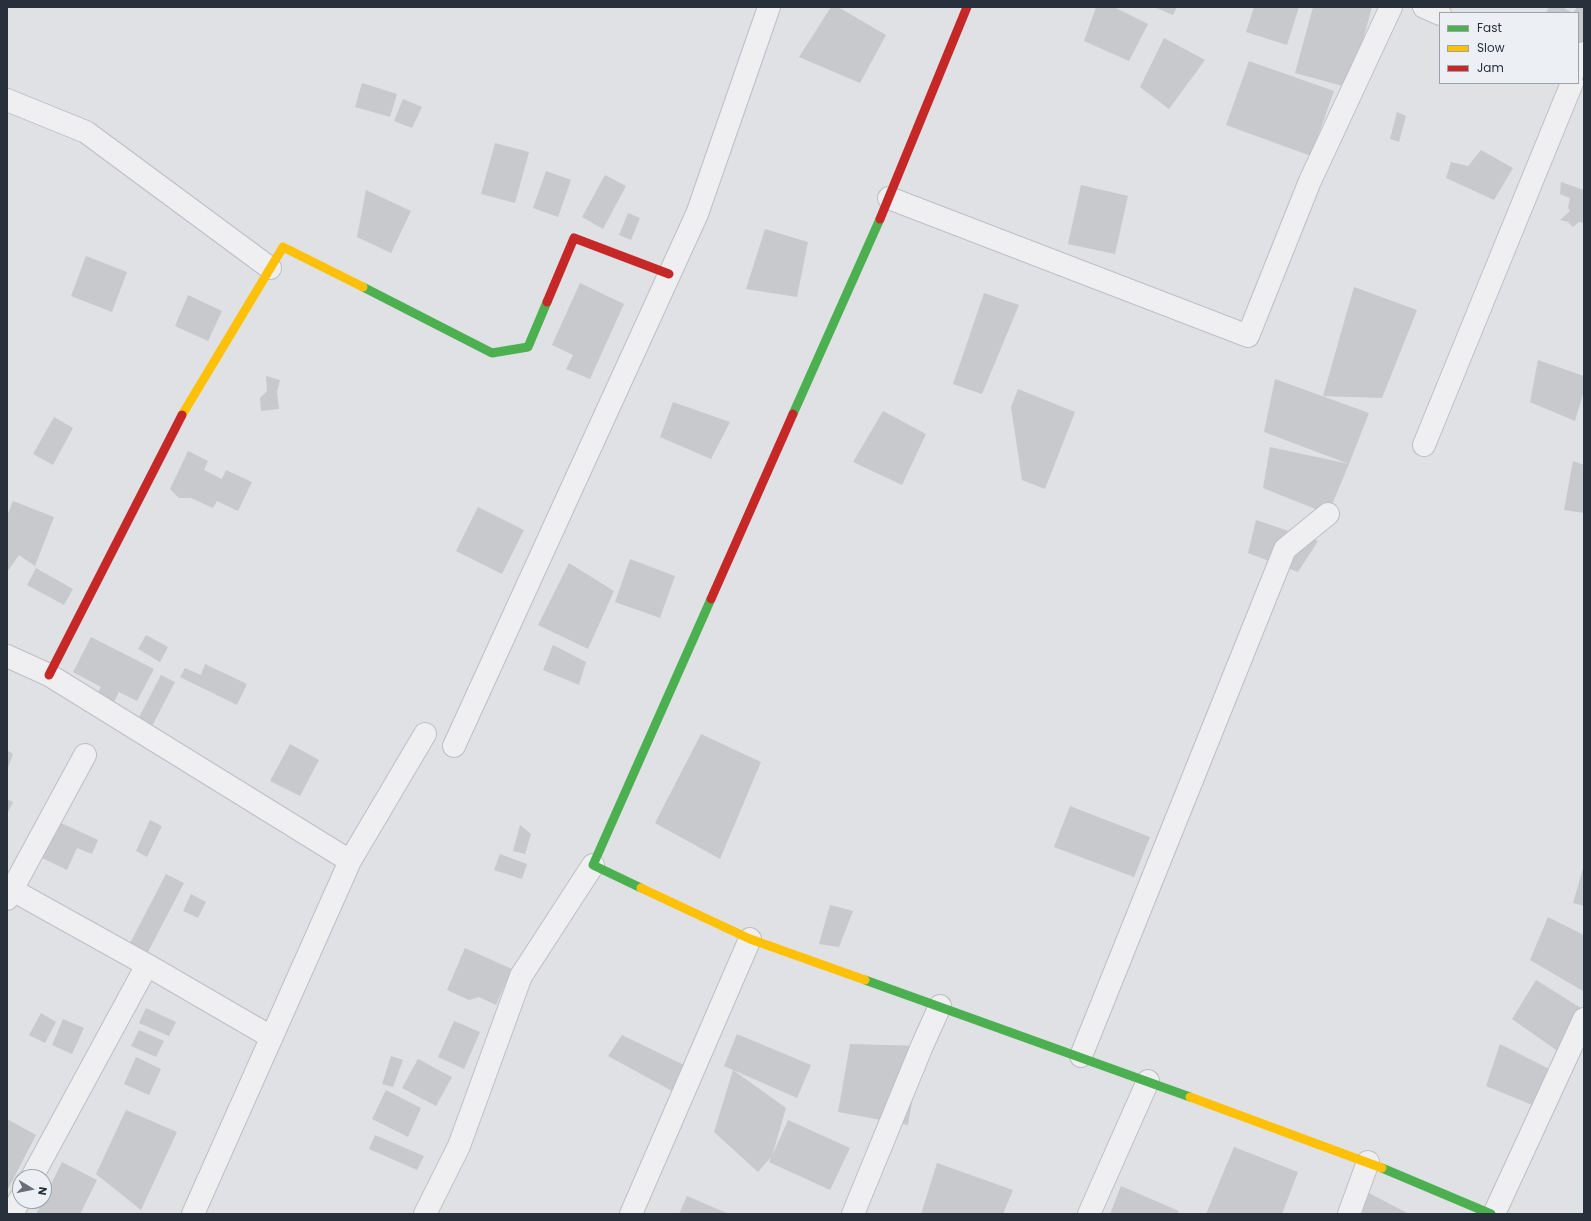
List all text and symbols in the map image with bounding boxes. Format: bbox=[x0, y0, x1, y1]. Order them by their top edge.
legend bbox=[1439, 12, 1579, 84]
text: Fast bbox=[1477, 19, 1502, 36]
text: Slow bbox=[1477, 39, 1505, 56]
text: Jam bbox=[1477, 59, 1504, 76]
north arrow bbox=[12, 1169, 52, 1209]
text: N bbox=[34, 1185, 51, 1196]

